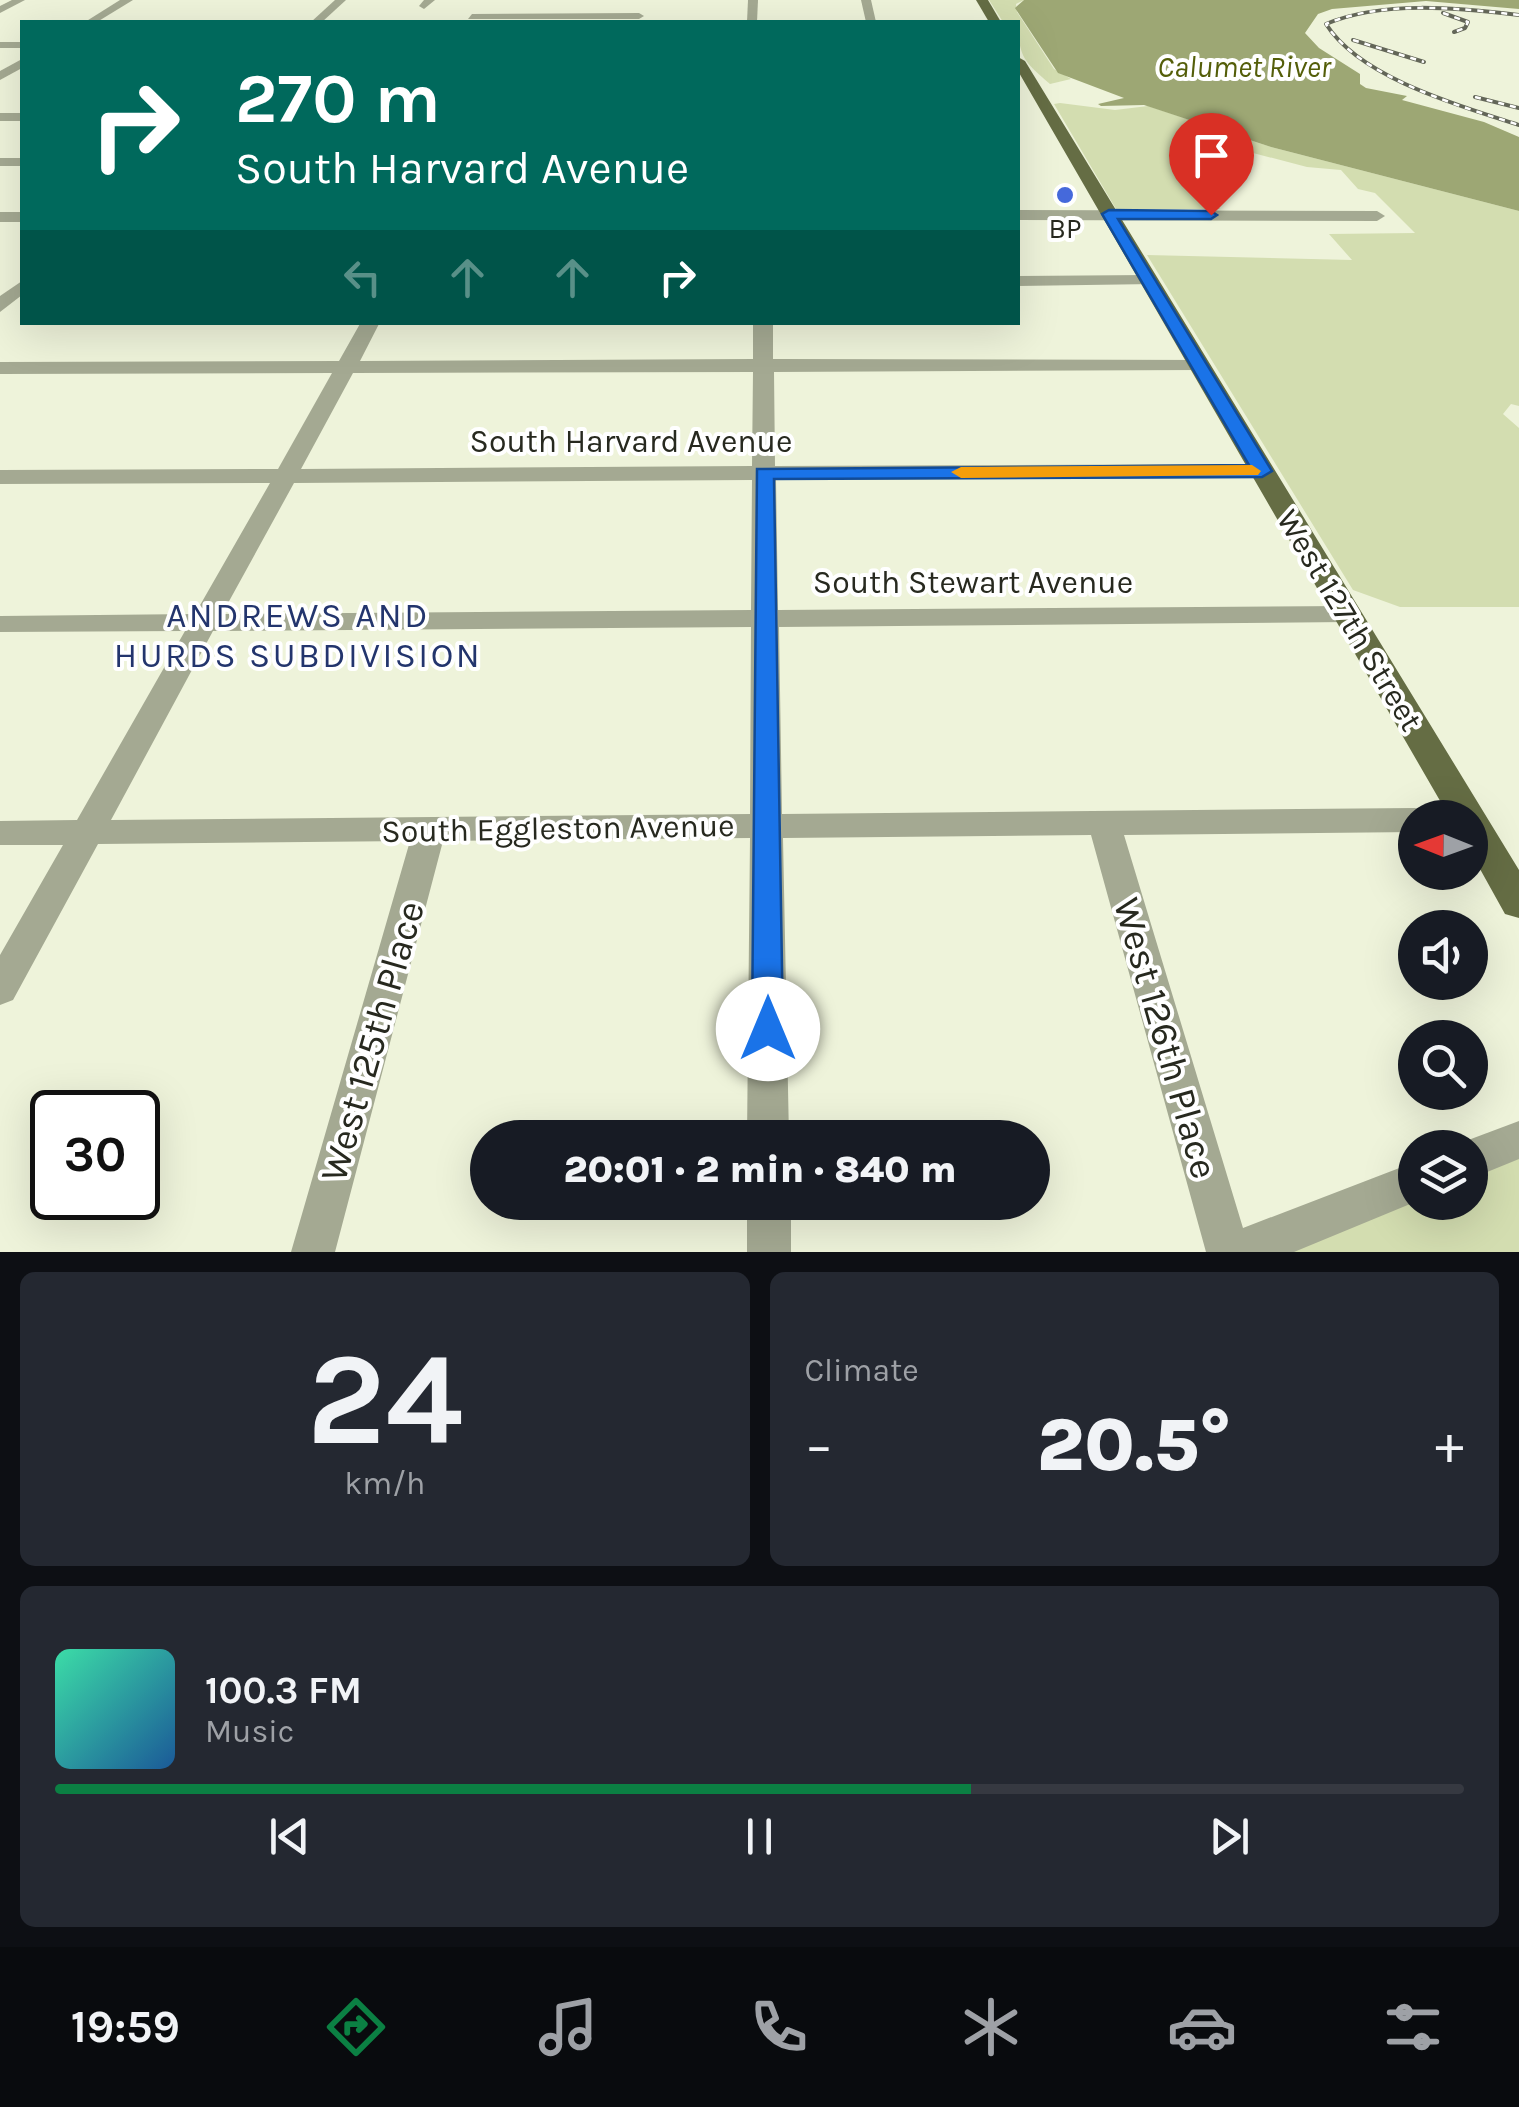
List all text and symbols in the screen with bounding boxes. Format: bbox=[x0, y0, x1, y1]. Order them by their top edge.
water label: Calumet River bbox=[1157, 49, 1333, 85]
text: 270 m bbox=[235, 58, 441, 140]
icon: right bbox=[70, 60, 200, 190]
pin bbox=[1169, 113, 1254, 216]
icon: arrive bbox=[1184, 128, 1239, 183]
text: South Harvard Avenue bbox=[235, 142, 689, 194]
marker: BP bbox=[1054, 184, 1076, 206]
place label: BP bbox=[1049, 212, 1081, 245]
icon: left bbox=[335, 250, 390, 305]
icon: ahead bbox=[440, 250, 495, 305]
icon: ahead bbox=[545, 250, 600, 305]
icon: right bbox=[650, 250, 705, 305]
street label: South Harvard Avenue bbox=[470, 423, 792, 460]
street label: West 127th Street bbox=[1269, 503, 1430, 738]
street label: South Stewart Avenue bbox=[813, 564, 1133, 601]
district label: ANDREWS AND HURDS SUBDIVISION bbox=[114, 595, 482, 676]
north arrow bbox=[1398, 800, 1488, 890]
map controls bbox=[1398, 800, 1488, 1220]
street label: South Eggleston Avenue bbox=[381, 807, 735, 850]
street label: West 126th Place bbox=[1104, 893, 1227, 1184]
street label: West 125th Place bbox=[311, 896, 434, 1187]
button: sound bbox=[1398, 910, 1488, 1000]
position arrow bbox=[716, 977, 820, 1081]
button: search bbox=[1398, 1020, 1488, 1110]
speed limit sign: 30 bbox=[30, 1090, 160, 1220]
button: layers bbox=[1398, 1130, 1488, 1220]
text: 20:01 · 2 min · 840 m bbox=[563, 1147, 957, 1192]
text: 24 bbox=[307, 1324, 463, 1476]
text: Climate bbox=[805, 1352, 919, 1389]
text: 20.5° bbox=[1037, 1401, 1232, 1489]
text: − bbox=[805, 1413, 833, 1477]
text: + bbox=[1435, 1413, 1464, 1477]
text: km/h bbox=[344, 1465, 425, 1502]
text: 100.3 FM bbox=[205, 1668, 362, 1713]
text: Music bbox=[205, 1713, 294, 1750]
icon: previous bbox=[262, 1809, 317, 1864]
icon: pause bbox=[732, 1809, 787, 1864]
icon: next bbox=[1202, 1809, 1257, 1864]
icon: directions bbox=[321, 1992, 391, 2062]
icon: music bbox=[533, 1992, 603, 2062]
icon: phone bbox=[744, 1992, 814, 2062]
icon: climate bbox=[956, 1992, 1026, 2062]
icon: car bbox=[1167, 1992, 1237, 2062]
icon: filters bbox=[1378, 1992, 1448, 2062]
text: 19:59 bbox=[71, 2001, 180, 2053]

